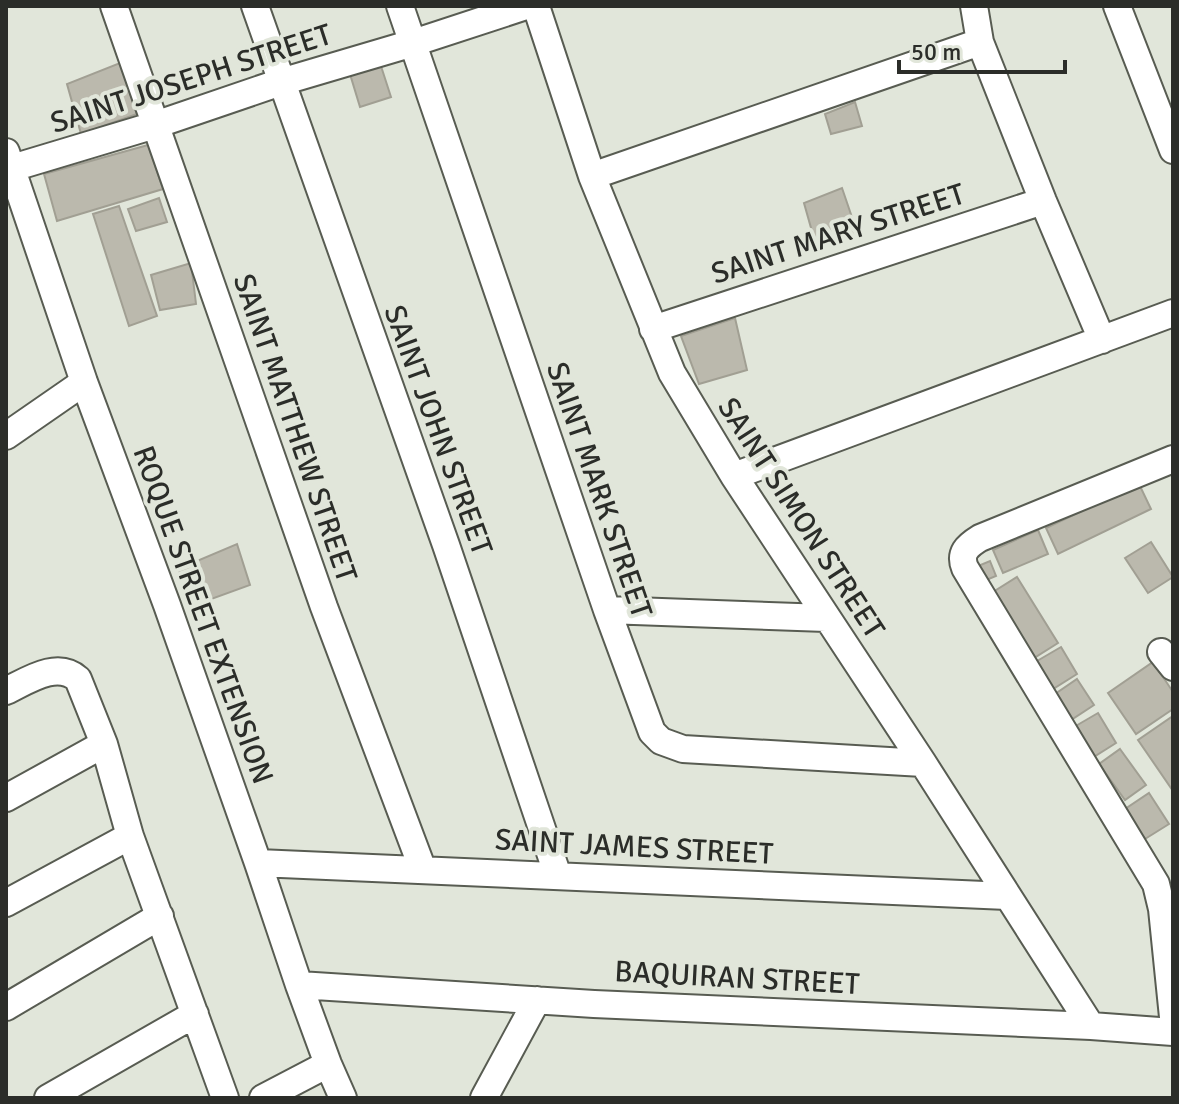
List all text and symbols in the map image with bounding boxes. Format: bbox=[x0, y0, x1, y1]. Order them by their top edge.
street label: SAINT JOSEPH STREET bbox=[46, 16, 336, 142]
scale bar bbox=[899, 24, 1065, 74]
text: 50 m bbox=[911, 37, 961, 67]
street label: SAINT MARY STREET bbox=[707, 175, 970, 292]
street label: SAINT MATTHEW STREET bbox=[225, 269, 365, 587]
street label: SAINT JOHN STREET bbox=[376, 300, 500, 560]
street label: SAINT MARK STREET bbox=[538, 357, 660, 623]
street label: SAINT SIMON STREET bbox=[709, 391, 893, 645]
street label: ROQUE STREET EXTENSION bbox=[125, 441, 281, 789]
street label: SAINT JAMES STREET bbox=[494, 821, 774, 873]
street label: BAQUIRAN STREET bbox=[614, 953, 861, 1003]

